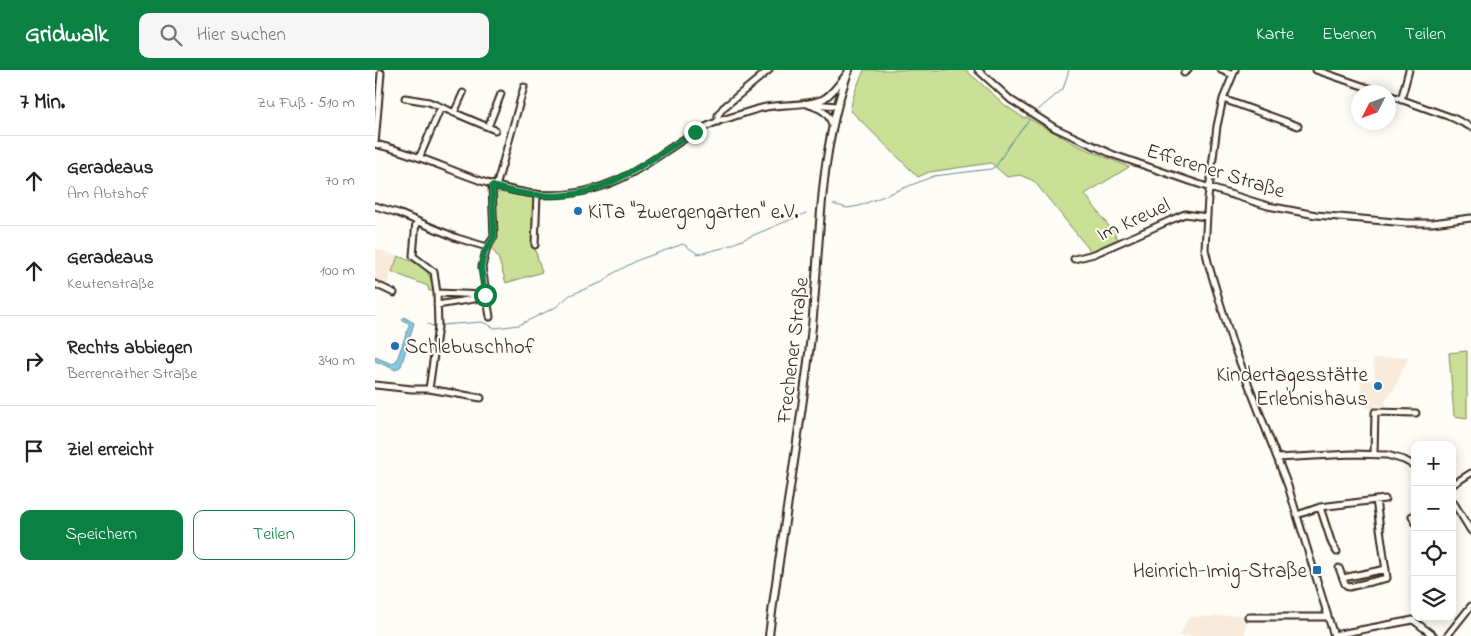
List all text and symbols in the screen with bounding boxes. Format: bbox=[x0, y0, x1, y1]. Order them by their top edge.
search box bbox=[139, 13, 489, 58]
text: Gridwalk bbox=[25, 18, 109, 53]
icon: search bbox=[157, 21, 185, 49]
text: Hier suchen bbox=[197, 22, 286, 49]
text: Karte bbox=[1256, 22, 1294, 48]
text: Ebenen bbox=[1322, 22, 1376, 48]
text: Teilen bbox=[1404, 22, 1446, 48]
north arrow bbox=[1351, 85, 1396, 130]
text: 7 Min. bbox=[20, 88, 65, 118]
text: Zu Fuß · 510 m bbox=[257, 91, 355, 115]
route end bbox=[684, 121, 707, 144]
street label: Efferener Straße bbox=[1142, 137, 1289, 207]
text: Geradeaus bbox=[67, 155, 154, 182]
icon: ahead bbox=[20, 167, 48, 195]
text: 70 m bbox=[325, 169, 355, 193]
text: Am Abtshof bbox=[67, 182, 148, 206]
street label: Im Kreuel bbox=[1092, 191, 1175, 250]
place label: KiTa "Zwergengarten" e.V. bbox=[588, 198, 799, 230]
marker: KiTa "Zwergengarten" e.V. bbox=[572, 205, 584, 217]
text: Geradeaus bbox=[67, 245, 154, 272]
icon: ahead bbox=[20, 257, 48, 285]
text: 100 m bbox=[320, 259, 355, 283]
text: Keutenstraße bbox=[67, 272, 154, 296]
street label: Frechener Straße bbox=[770, 275, 818, 426]
route start bbox=[474, 284, 497, 307]
place label: Schlebuschhof bbox=[405, 333, 535, 363]
text: Rechts abbiegen bbox=[67, 335, 192, 362]
marker: Schlebuschhof bbox=[389, 340, 401, 352]
icon: right bbox=[20, 347, 48, 375]
text: 340 m bbox=[318, 349, 355, 373]
place label: Kindertagesstätte Erlebnishaus bbox=[1216, 361, 1369, 415]
text: Berrenrather Straße bbox=[67, 362, 197, 386]
marker: Kindertagesstätte Erlebnishaus bbox=[1372, 380, 1384, 392]
icon: arrive bbox=[20, 437, 48, 465]
text: Ziel erreicht bbox=[67, 437, 154, 464]
map controls bbox=[1411, 441, 1456, 621]
button: + bbox=[1411, 441, 1456, 486]
button: − bbox=[1411, 486, 1456, 531]
button: Speichern bbox=[20, 510, 183, 560]
button: Teilen bbox=[193, 510, 355, 560]
button: locate bbox=[1411, 531, 1456, 576]
place label: Heinrich-Imig-Straße bbox=[1133, 557, 1308, 589]
marker: Heinrich-Imig-Straße bbox=[1311, 564, 1323, 576]
button: layers bbox=[1411, 576, 1456, 621]

